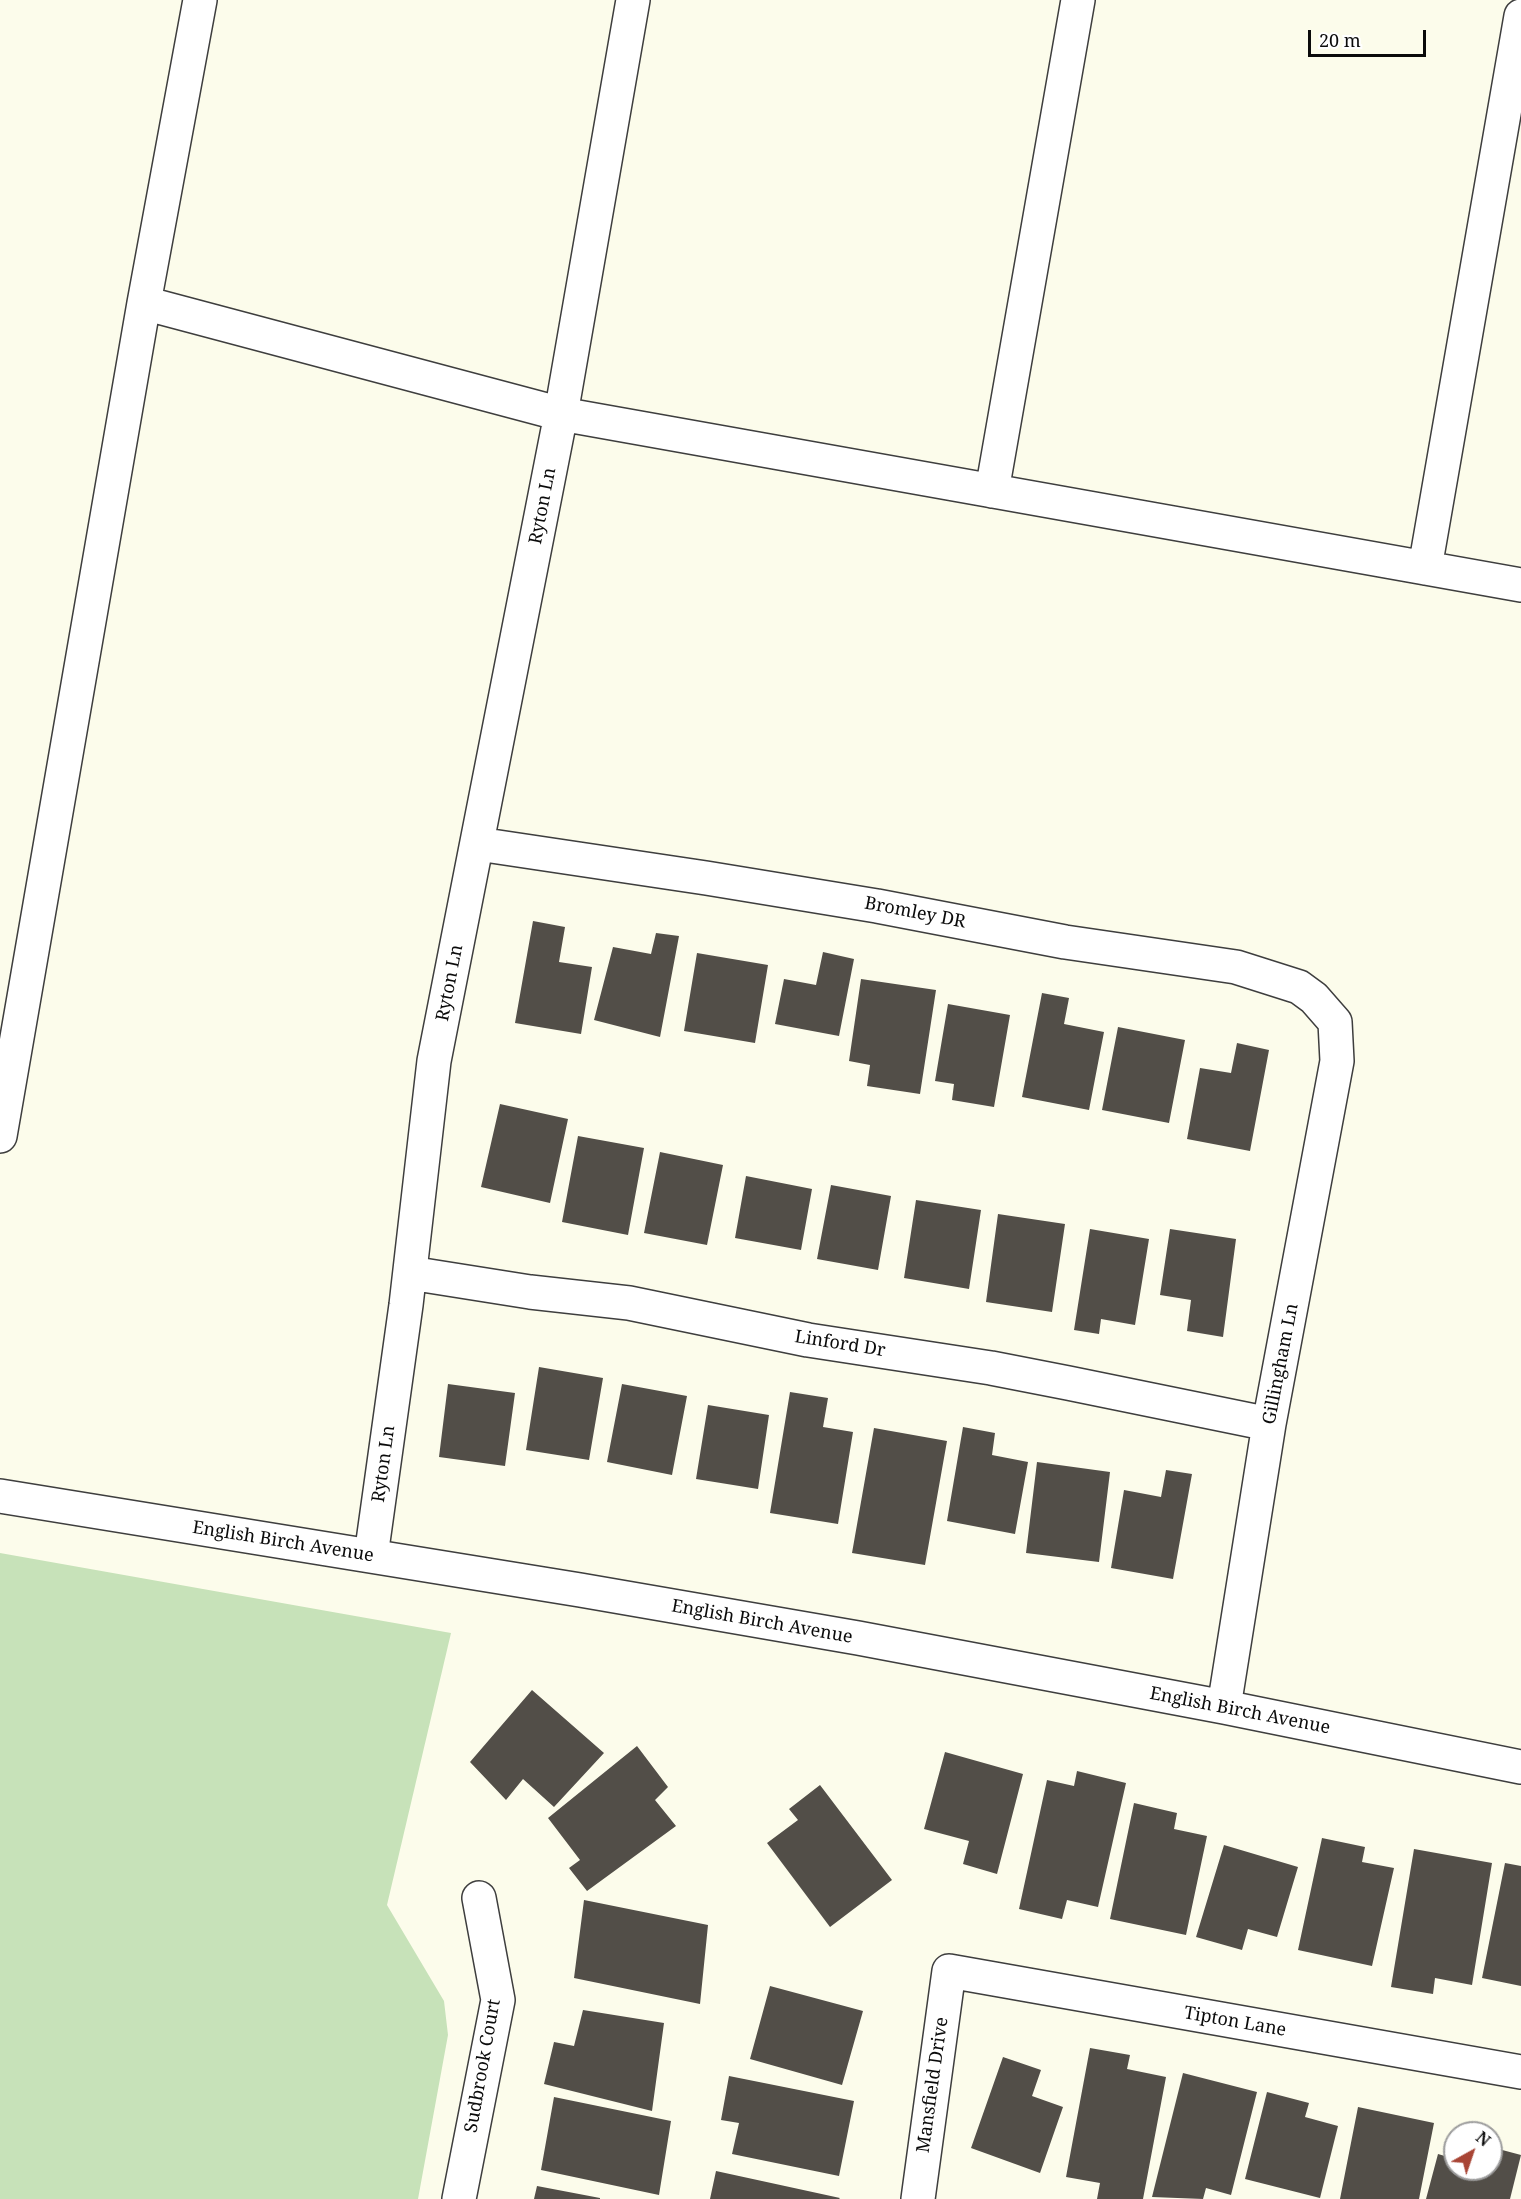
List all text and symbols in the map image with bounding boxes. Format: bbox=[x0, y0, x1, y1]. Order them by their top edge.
scale bar bbox=[1311, 18, 1430, 56]
text: 20 m bbox=[1319, 28, 1361, 52]
street label: Ryton Ln bbox=[525, 466, 561, 546]
street label: Bromley DR bbox=[863, 893, 967, 933]
street label: Ryton Ln bbox=[432, 943, 468, 1023]
street label: Gillingham Ln bbox=[1259, 1302, 1303, 1426]
street label: Linford Dr bbox=[793, 1326, 887, 1362]
street label: Ryton Ln bbox=[368, 1424, 400, 1504]
street label: English Birch Avenue bbox=[191, 1517, 375, 1567]
street label: English Birch Avenue bbox=[670, 1595, 854, 1649]
street label: English Birch Avenue bbox=[1148, 1683, 1332, 1739]
street label: Sudbrook Court bbox=[461, 1997, 505, 2135]
street label: Tipton Lane bbox=[1182, 2002, 1288, 2042]
street label: Mansfield Drive bbox=[913, 2016, 953, 2154]
north arrow bbox=[1443, 2121, 1503, 2181]
text: N bbox=[1471, 2126, 1495, 2151]

